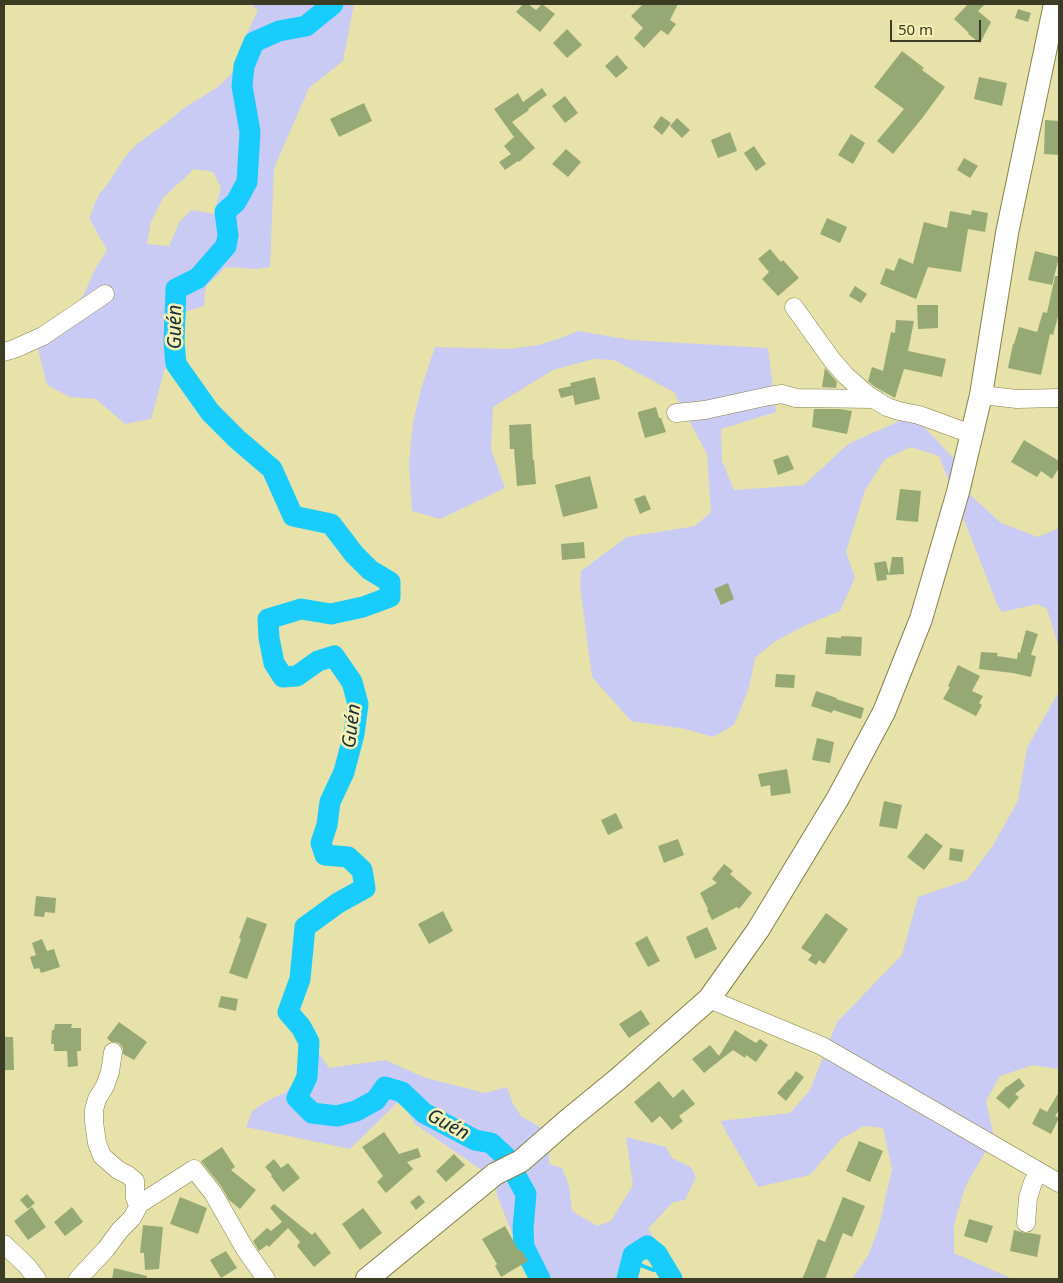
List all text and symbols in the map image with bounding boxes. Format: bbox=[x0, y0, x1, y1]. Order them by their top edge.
scale bar bbox=[893, 10, 984, 42]
text: 50 m bbox=[898, 19, 933, 39]
water label: Guén bbox=[165, 305, 187, 349]
water label: Guén bbox=[338, 703, 366, 749]
water label: Guén bbox=[423, 1105, 473, 1145]

